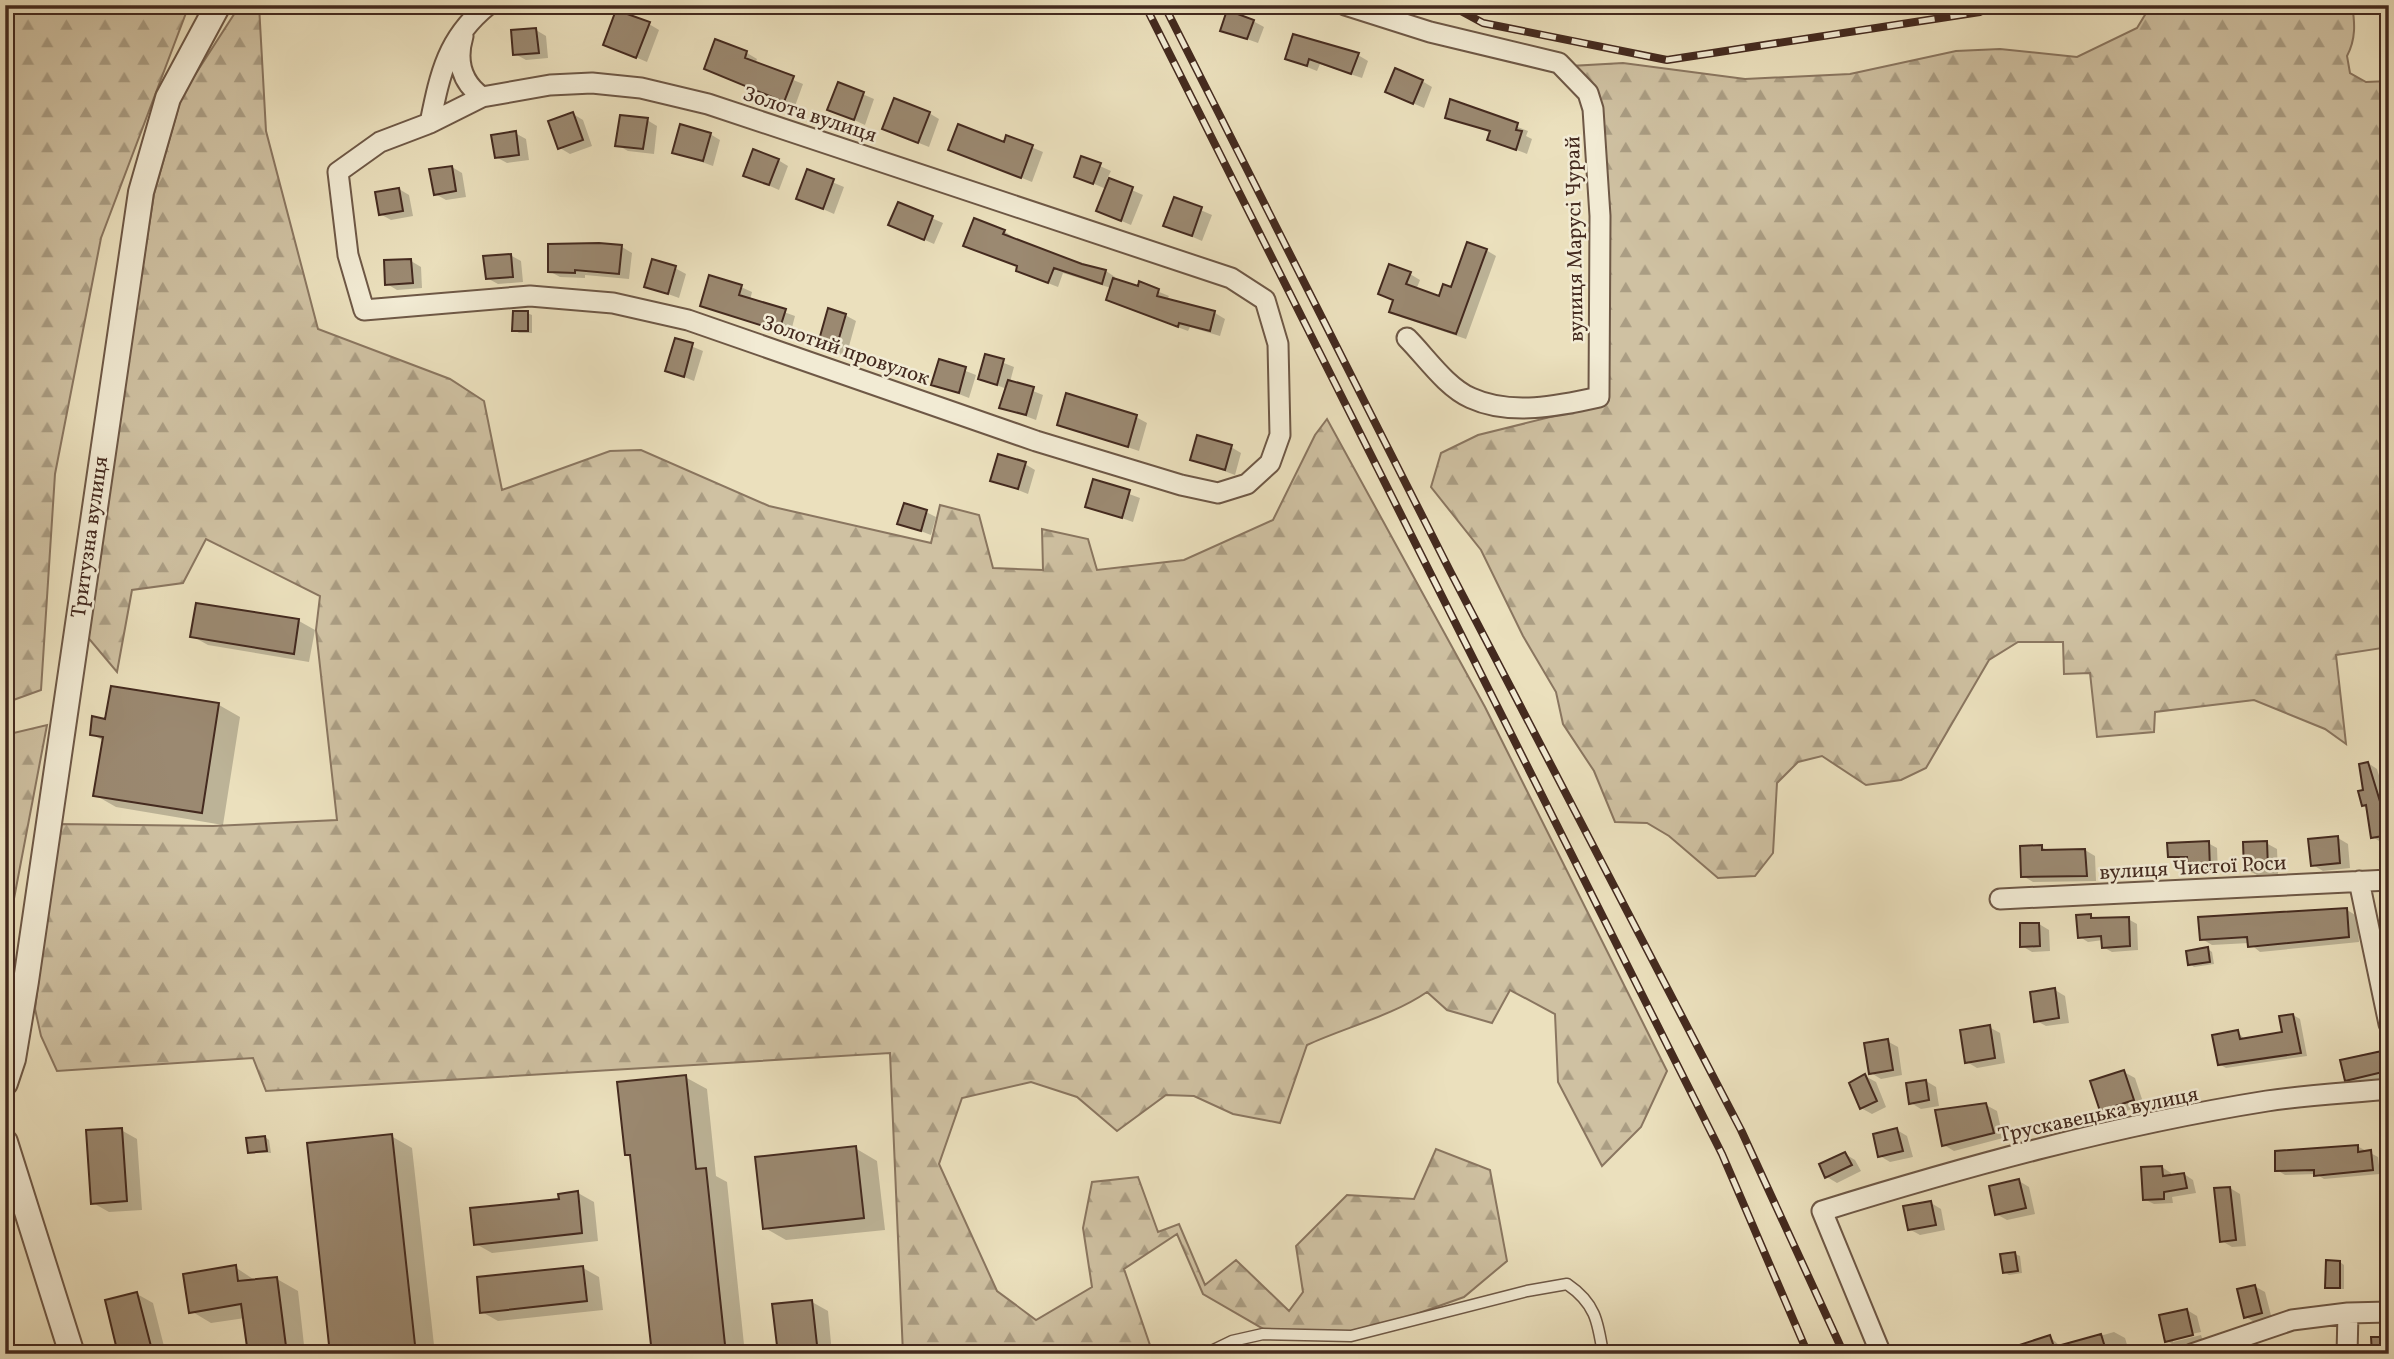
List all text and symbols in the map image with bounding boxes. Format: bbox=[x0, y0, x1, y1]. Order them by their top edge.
street label: Золота вулиця bbox=[739, 80, 880, 151]
street label: вулиця Марусі Чурай bbox=[1559, 136, 1592, 342]
street label: Золотий провулок bbox=[758, 309, 933, 394]
street label: Тритузна вулиця bbox=[65, 454, 116, 620]
street label: вулиця Чистої Роси bbox=[2099, 849, 2288, 888]
street label: Трускавецька вулиця bbox=[1996, 1080, 2201, 1151]

